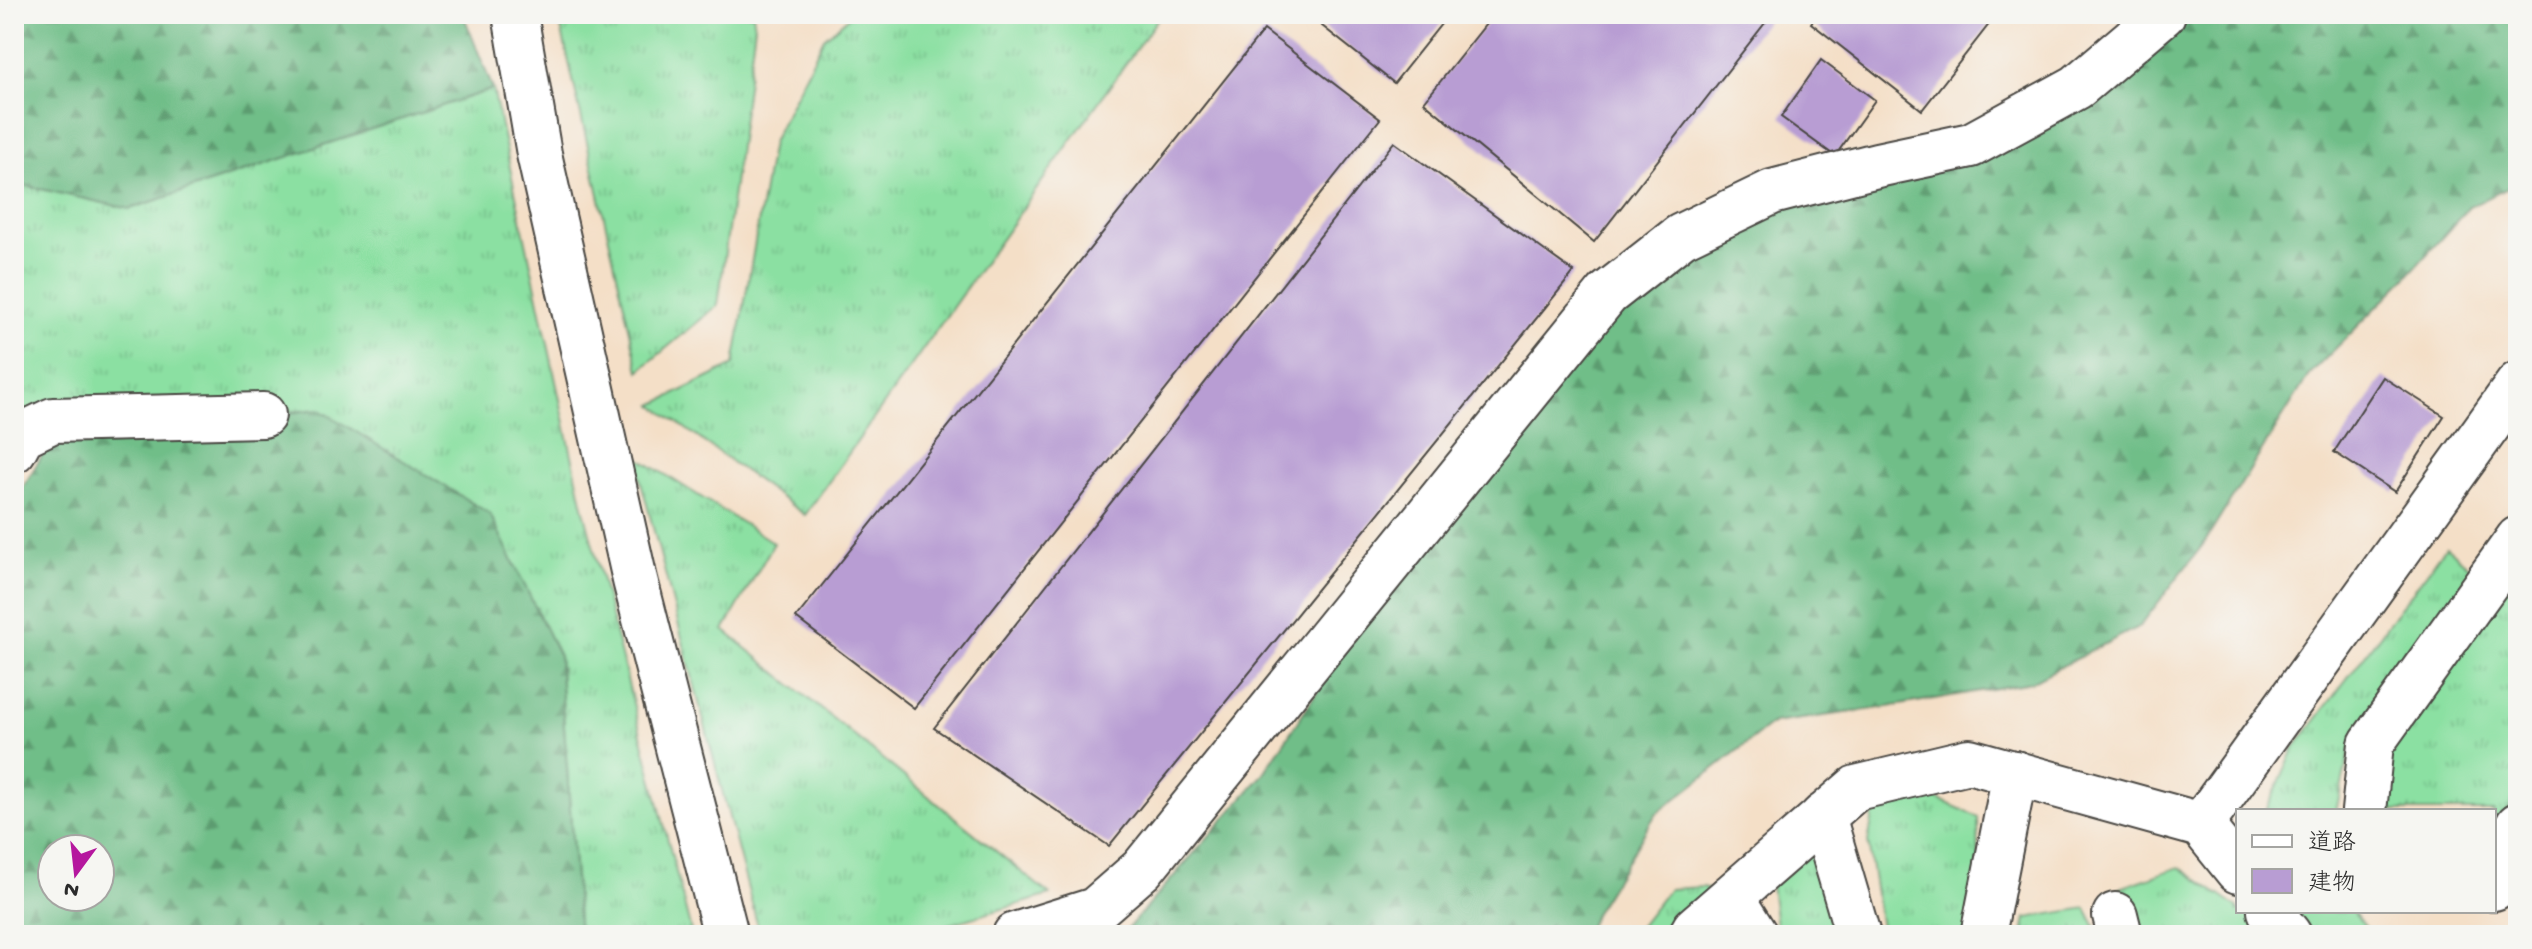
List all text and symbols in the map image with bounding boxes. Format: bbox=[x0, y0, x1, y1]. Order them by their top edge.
legend bbox=[2236, 809, 2496, 913]
text: 道路 bbox=[2308, 829, 2356, 859]
north arrow bbox=[36, 833, 116, 913]
text: 建物 bbox=[2308, 869, 2356, 899]
text: N bbox=[62, 874, 82, 903]

